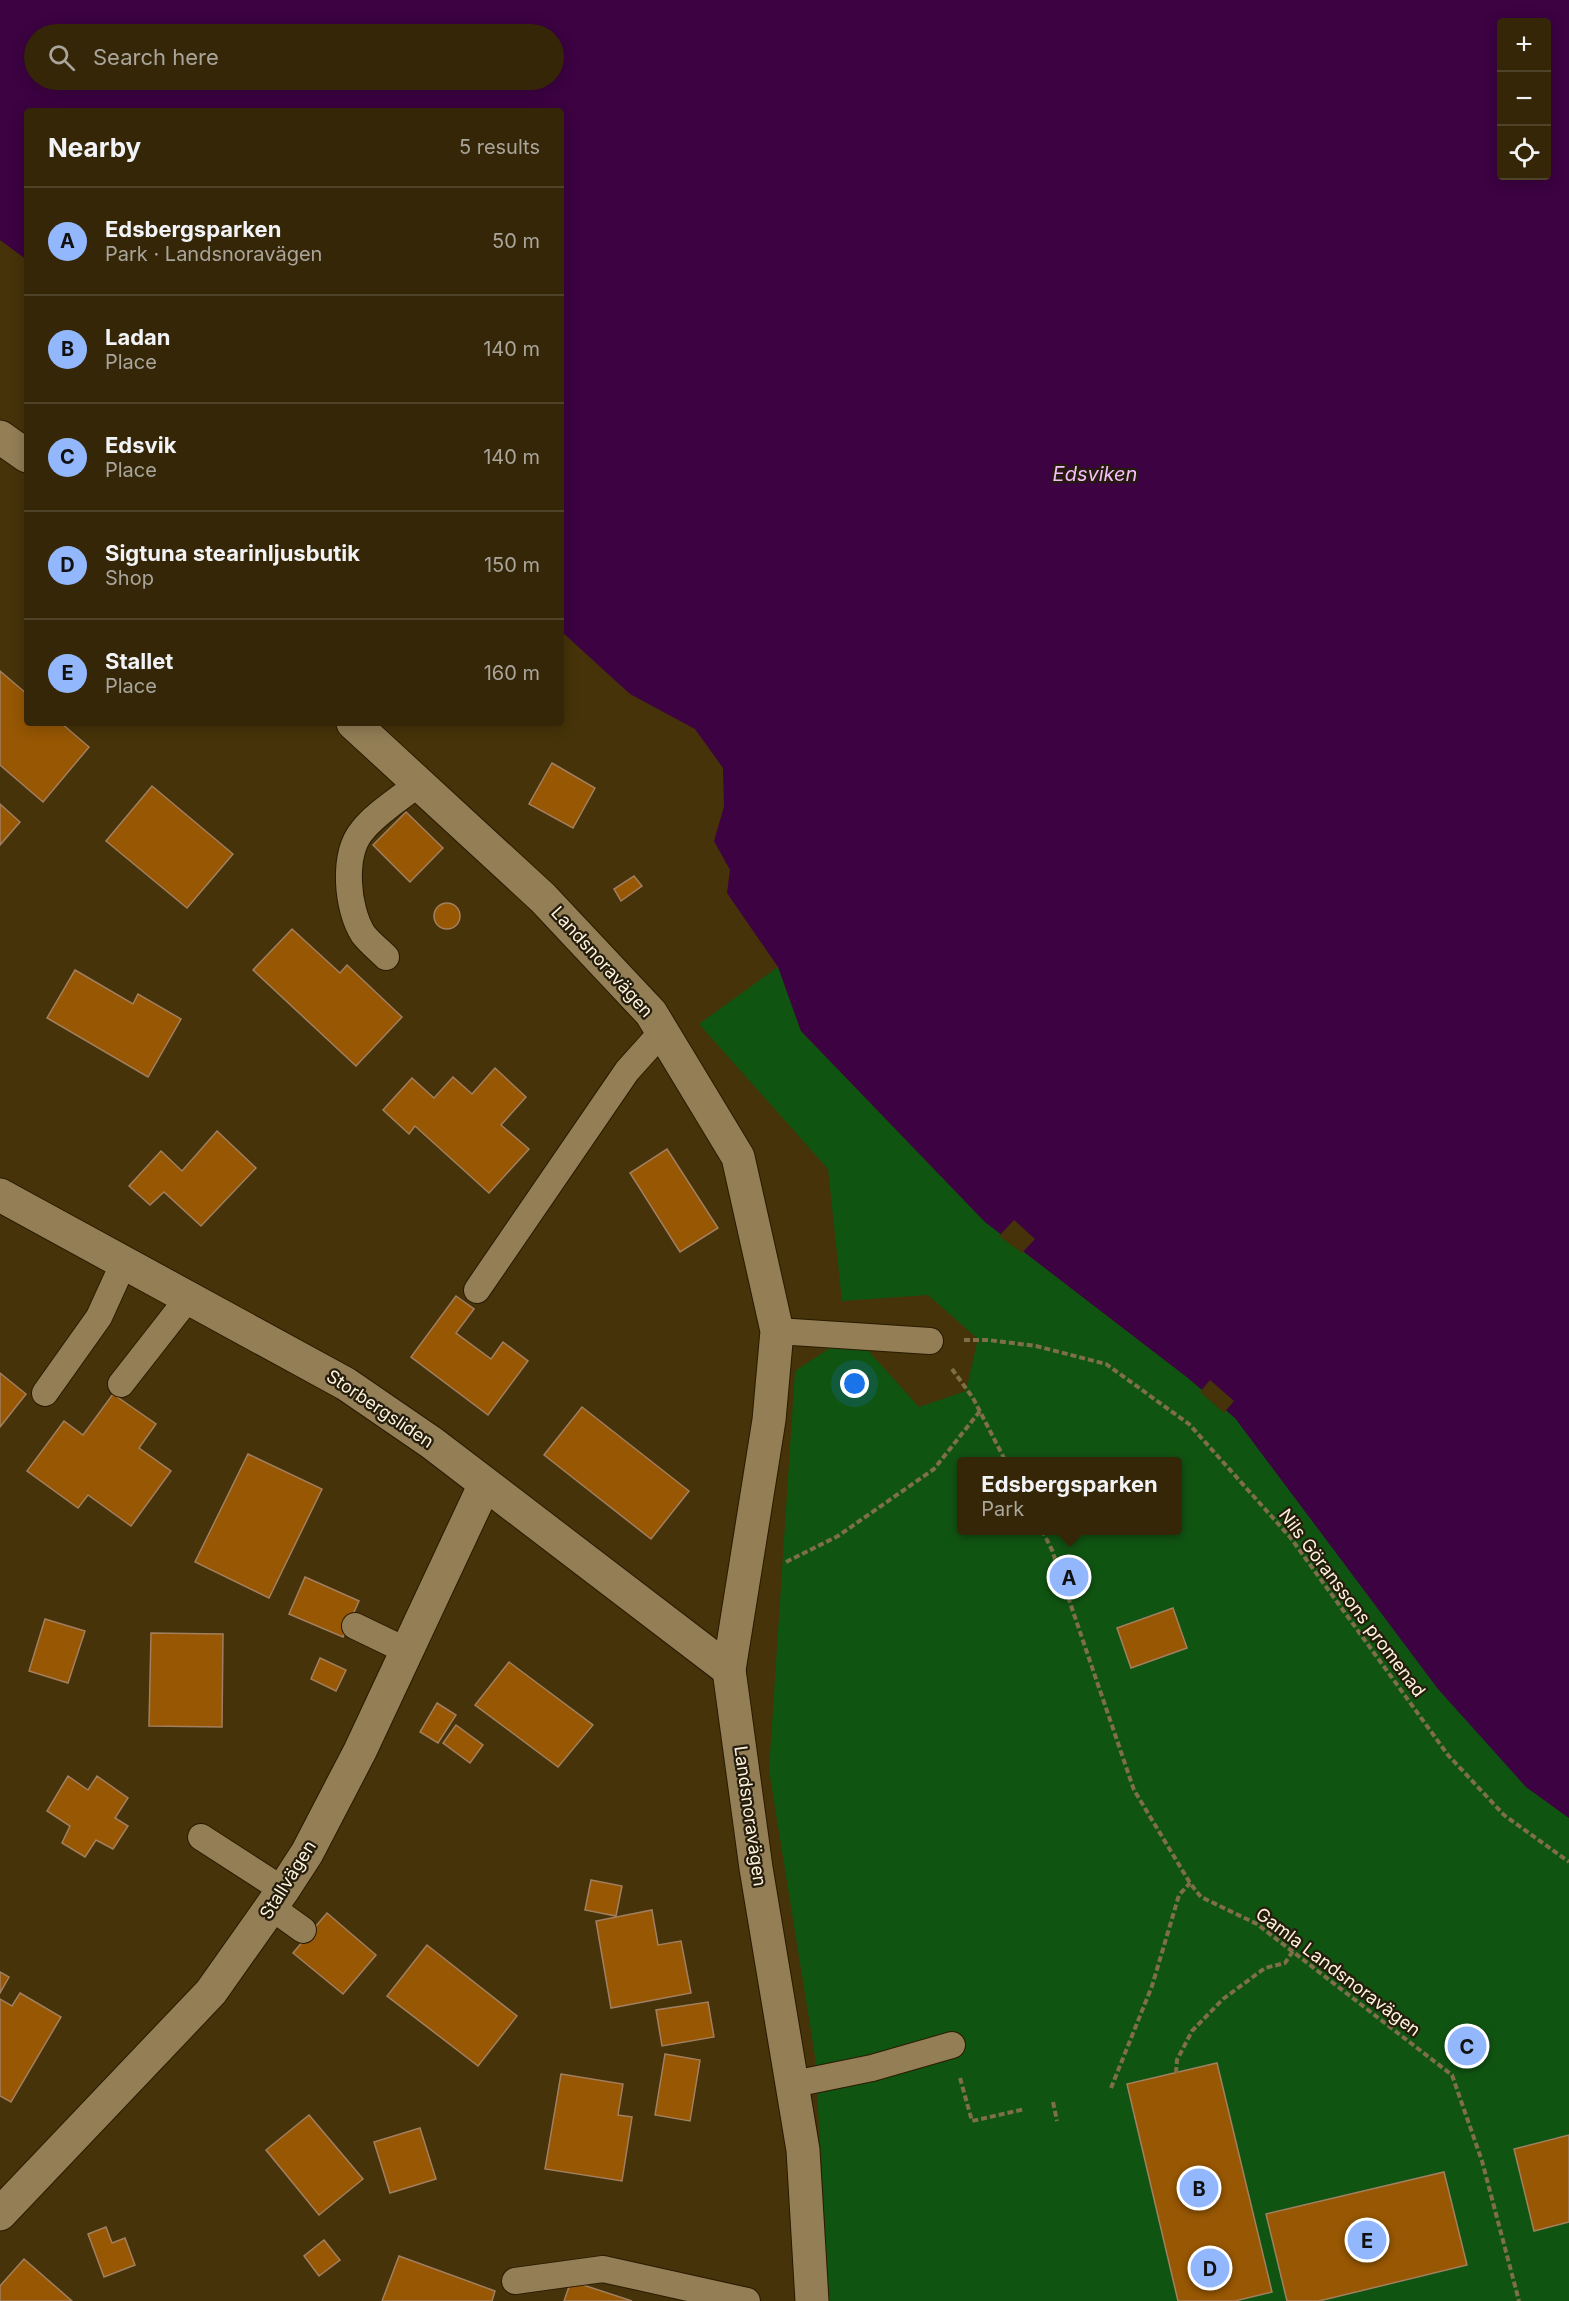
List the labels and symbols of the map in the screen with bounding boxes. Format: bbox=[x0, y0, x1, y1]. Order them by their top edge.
water label: Edsviken bbox=[1053, 462, 1137, 486]
street label: Landsnoravägen bbox=[547, 902, 658, 1021]
street label: Storbergsliden bbox=[323, 1365, 438, 1452]
your location bbox=[840, 1369, 869, 1398]
street label: Nils Göranssons promenad bbox=[1275, 1505, 1430, 1701]
pin: A bbox=[1050, 1554, 1088, 1600]
street label: Landsnoravägen bbox=[730, 1744, 771, 1888]
street label: Stallvägen bbox=[255, 1837, 320, 1923]
street label: Gamla Landsnoravägen bbox=[1252, 1903, 1425, 2040]
pin: C bbox=[1448, 2024, 1486, 2068]
pin: B bbox=[1180, 2166, 1218, 2210]
pin: E bbox=[1348, 2218, 1386, 2262]
pin: D bbox=[1190, 2246, 1230, 2290]

